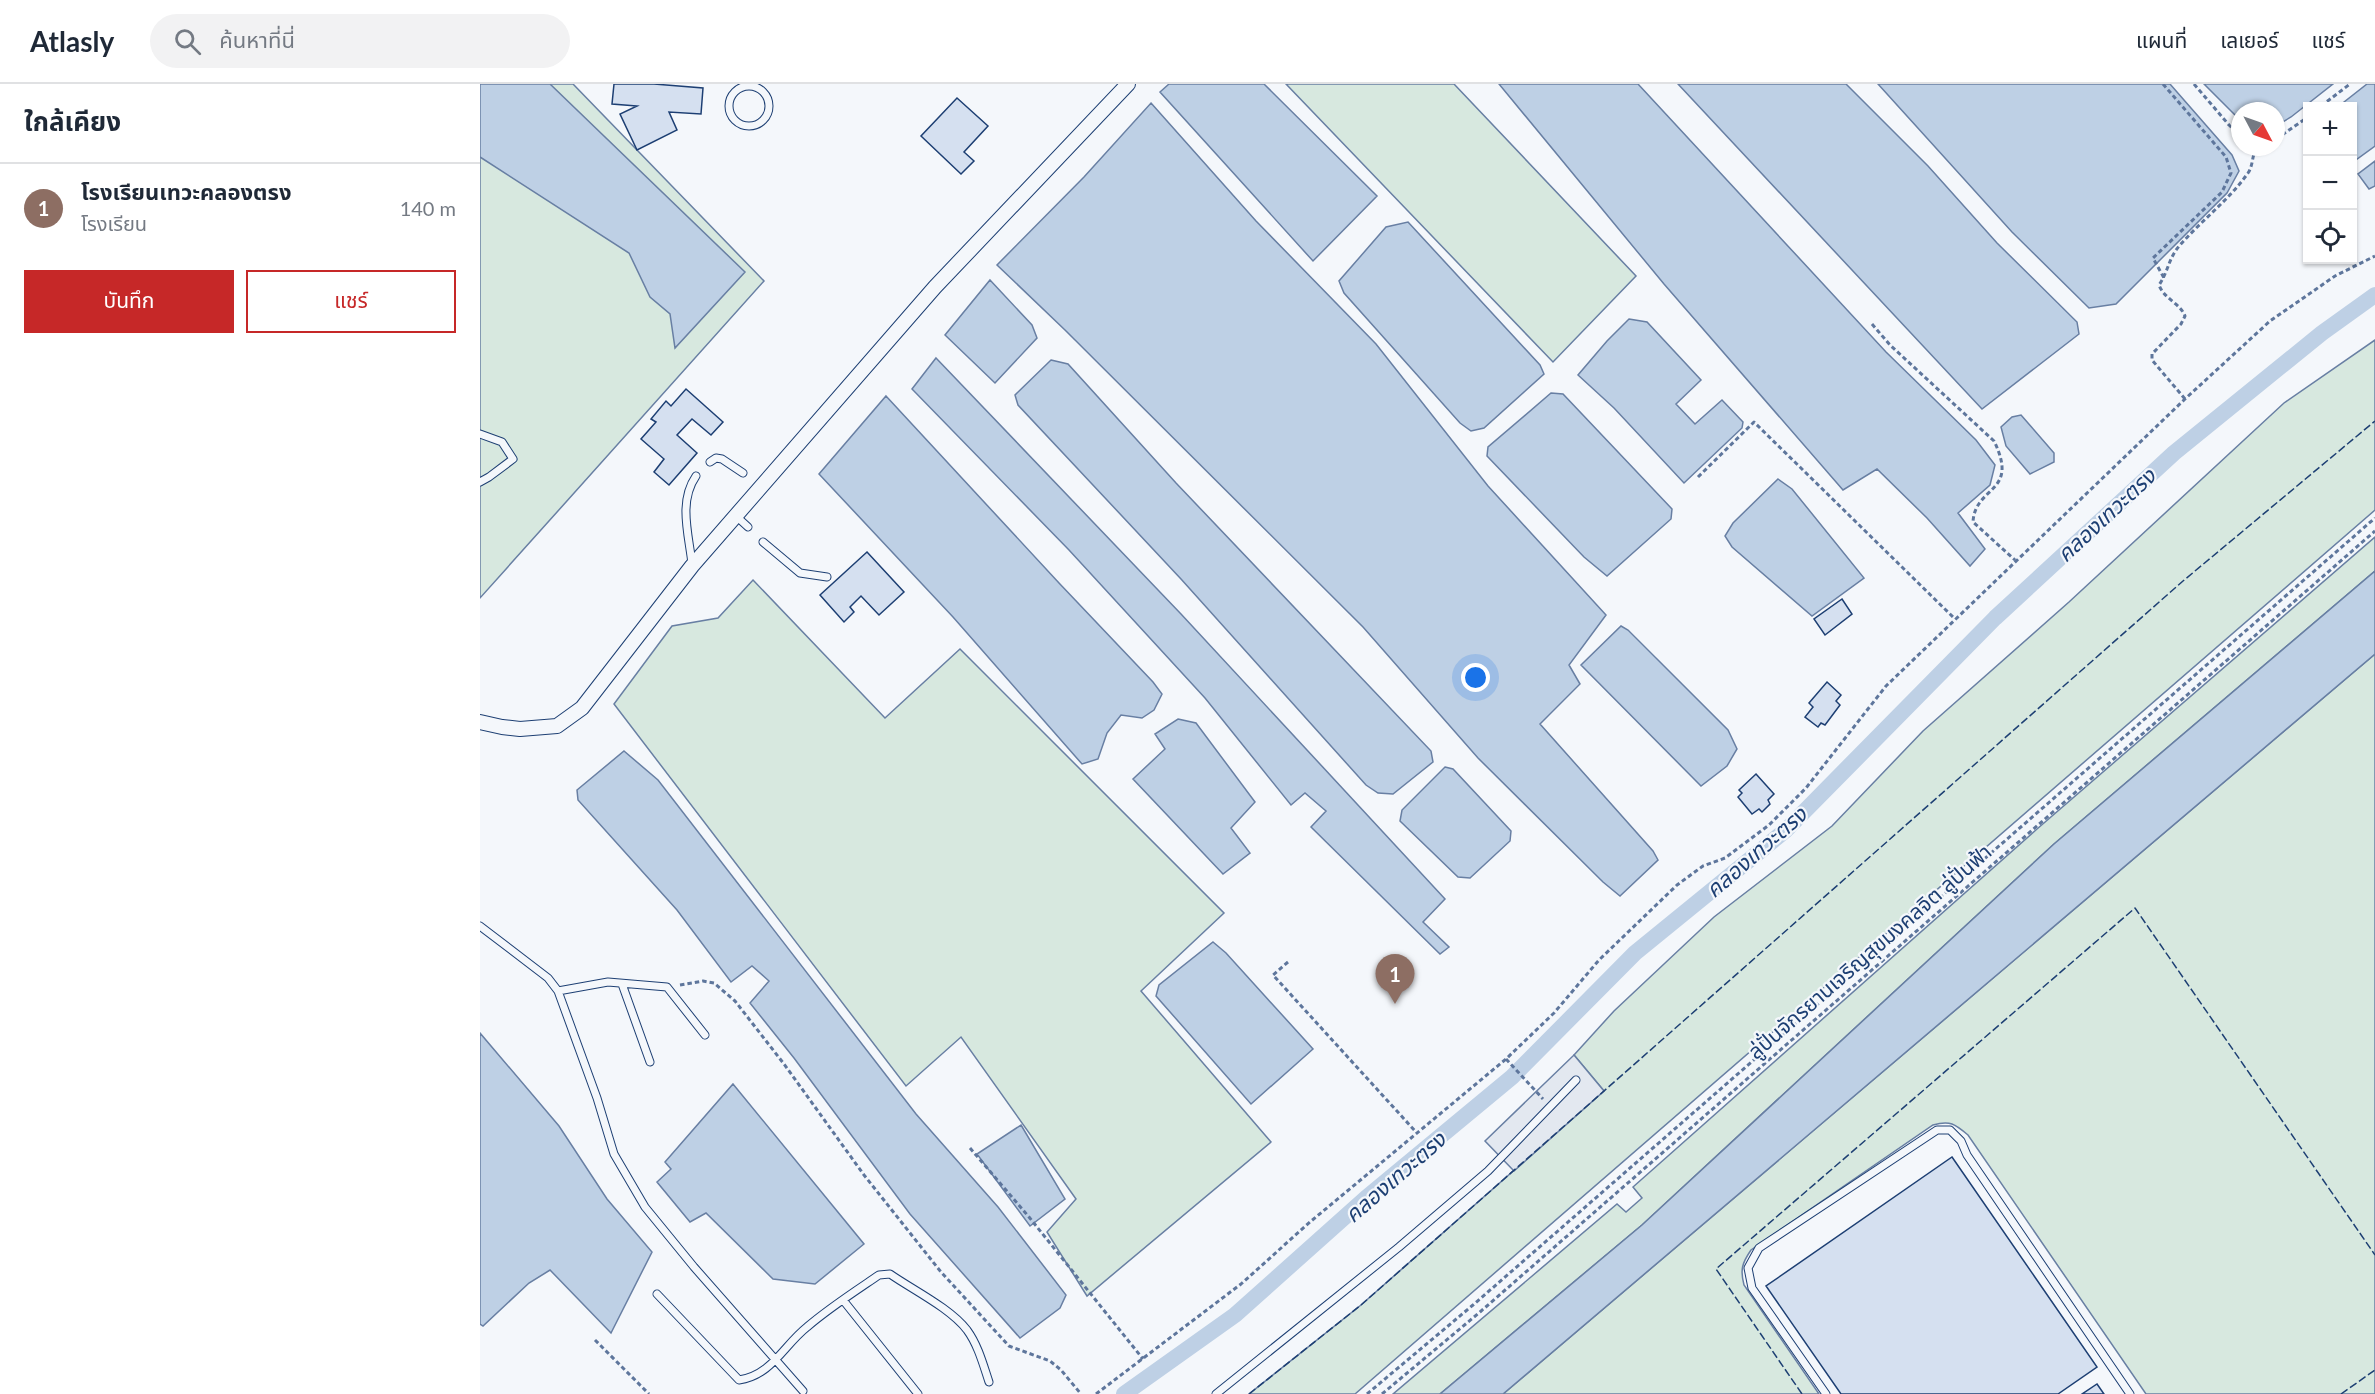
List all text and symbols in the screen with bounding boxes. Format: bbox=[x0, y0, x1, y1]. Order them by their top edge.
search box bbox=[150, 14, 570, 68]
text: Atlasly bbox=[30, 24, 114, 58]
icon: search bbox=[171, 25, 204, 58]
text: ค้นหาที่นี่ bbox=[219, 26, 295, 53]
text: แผนที่ bbox=[2136, 27, 2187, 52]
text: เลเยอร์ bbox=[2220, 27, 2279, 52]
text: แชร์ bbox=[2312, 27, 2345, 52]
north arrow bbox=[2231, 102, 2285, 156]
map controls bbox=[2303, 102, 2357, 264]
button: + bbox=[2303, 102, 2357, 156]
text: ใกล้เคียง bbox=[24, 105, 121, 137]
button: − bbox=[2303, 156, 2357, 210]
text: โรงเรียนเทวะคลองตรง bbox=[81, 178, 291, 205]
text: 1 bbox=[38, 196, 49, 220]
text: 140 m bbox=[400, 196, 456, 220]
button: locate bbox=[2303, 210, 2357, 264]
text: โรงเรียน bbox=[81, 211, 147, 235]
button: บันทึก bbox=[24, 270, 234, 333]
button: แชร์ bbox=[246, 270, 456, 333]
water label: คลองเทวะตรง bbox=[2051, 461, 2162, 567]
your location bbox=[1461, 663, 1490, 692]
water label: คลองเทวะตรง bbox=[1700, 800, 1813, 903]
street label: ลู่ปั่นจักรยานเจริญสุขมงคลจิต ลู่ปั่นฟ้า bbox=[1742, 838, 1997, 1065]
pin: 1 bbox=[1376, 954, 1414, 1004]
water label: คลองเทวะตรง bbox=[1339, 1125, 1452, 1228]

